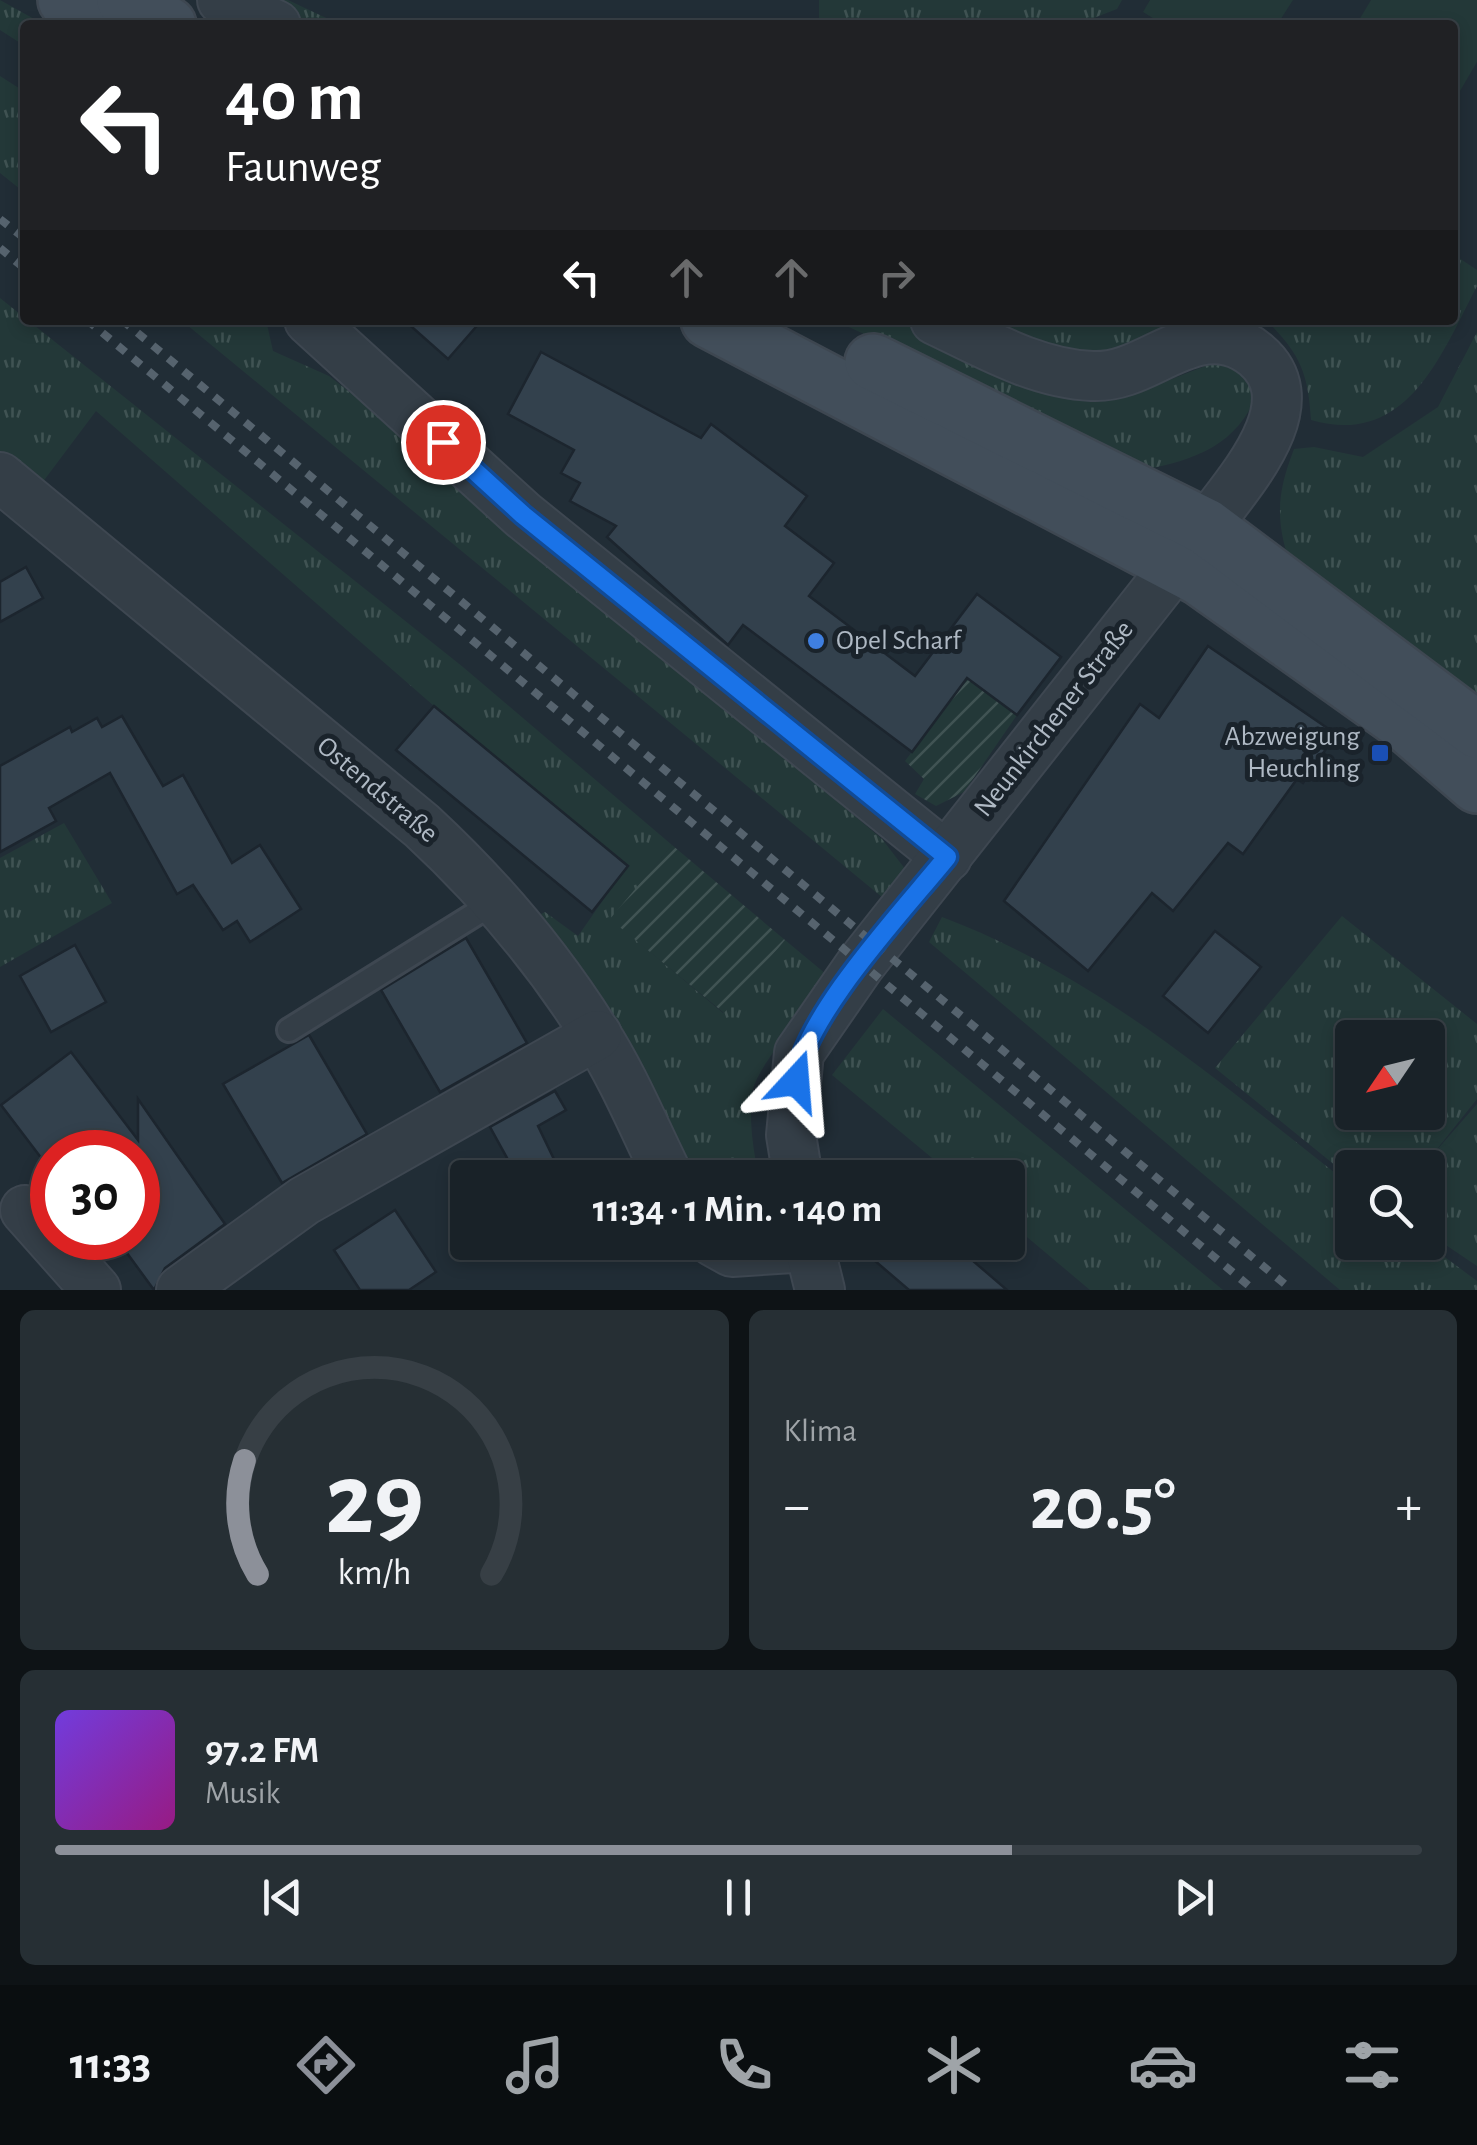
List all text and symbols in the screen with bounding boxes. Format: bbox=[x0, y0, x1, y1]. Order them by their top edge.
icon: left bbox=[60, 60, 190, 190]
text: 40 m bbox=[225, 63, 364, 133]
text: Faunweg bbox=[225, 145, 381, 190]
icon: left bbox=[554, 250, 609, 305]
icon: ahead bbox=[659, 250, 714, 305]
icon: ahead bbox=[764, 250, 819, 305]
icon: right bbox=[869, 250, 924, 305]
pin bbox=[401, 400, 486, 485]
icon: arrive bbox=[416, 415, 471, 470]
street label: Neunkirchener Straße bbox=[969, 616, 1139, 822]
place label: Opel Scharf bbox=[836, 627, 962, 655]
marker: Opel Scharf bbox=[805, 630, 827, 652]
place label: Abzweigung Heuchling bbox=[1224, 723, 1360, 783]
street label: Ostendstraße bbox=[311, 732, 443, 848]
marker: Abzweigung Heuchling bbox=[1369, 742, 1391, 764]
north arrow bbox=[1335, 1020, 1445, 1130]
map controls bbox=[1335, 1020, 1445, 1260]
position arrow bbox=[744, 1029, 848, 1133]
speed limit sign: 30 bbox=[30, 1130, 160, 1260]
button: search bbox=[1335, 1150, 1445, 1260]
text: 11:34 · 1 Min. · 140 m bbox=[593, 1191, 882, 1229]
text: Klima bbox=[784, 1415, 857, 1447]
text: 29 bbox=[325, 1449, 424, 1553]
text: 20.5° bbox=[1030, 1468, 1176, 1543]
text: − bbox=[784, 1479, 810, 1534]
text: + bbox=[1396, 1479, 1422, 1534]
text: km/h bbox=[337, 1555, 411, 1591]
text: 97.2 FM bbox=[205, 1732, 319, 1770]
text: Musik bbox=[205, 1777, 280, 1809]
icon: previous bbox=[255, 1870, 310, 1925]
icon: pause bbox=[711, 1870, 766, 1925]
icon: next bbox=[1167, 1870, 1222, 1925]
icon: directions bbox=[291, 2030, 361, 2100]
icon: music bbox=[500, 2030, 570, 2100]
icon: phone bbox=[709, 2030, 779, 2100]
icon: climate bbox=[919, 2030, 989, 2100]
icon: car bbox=[1128, 2030, 1198, 2100]
icon: filters bbox=[1337, 2030, 1407, 2100]
text: 11:33 bbox=[70, 2042, 151, 2087]

